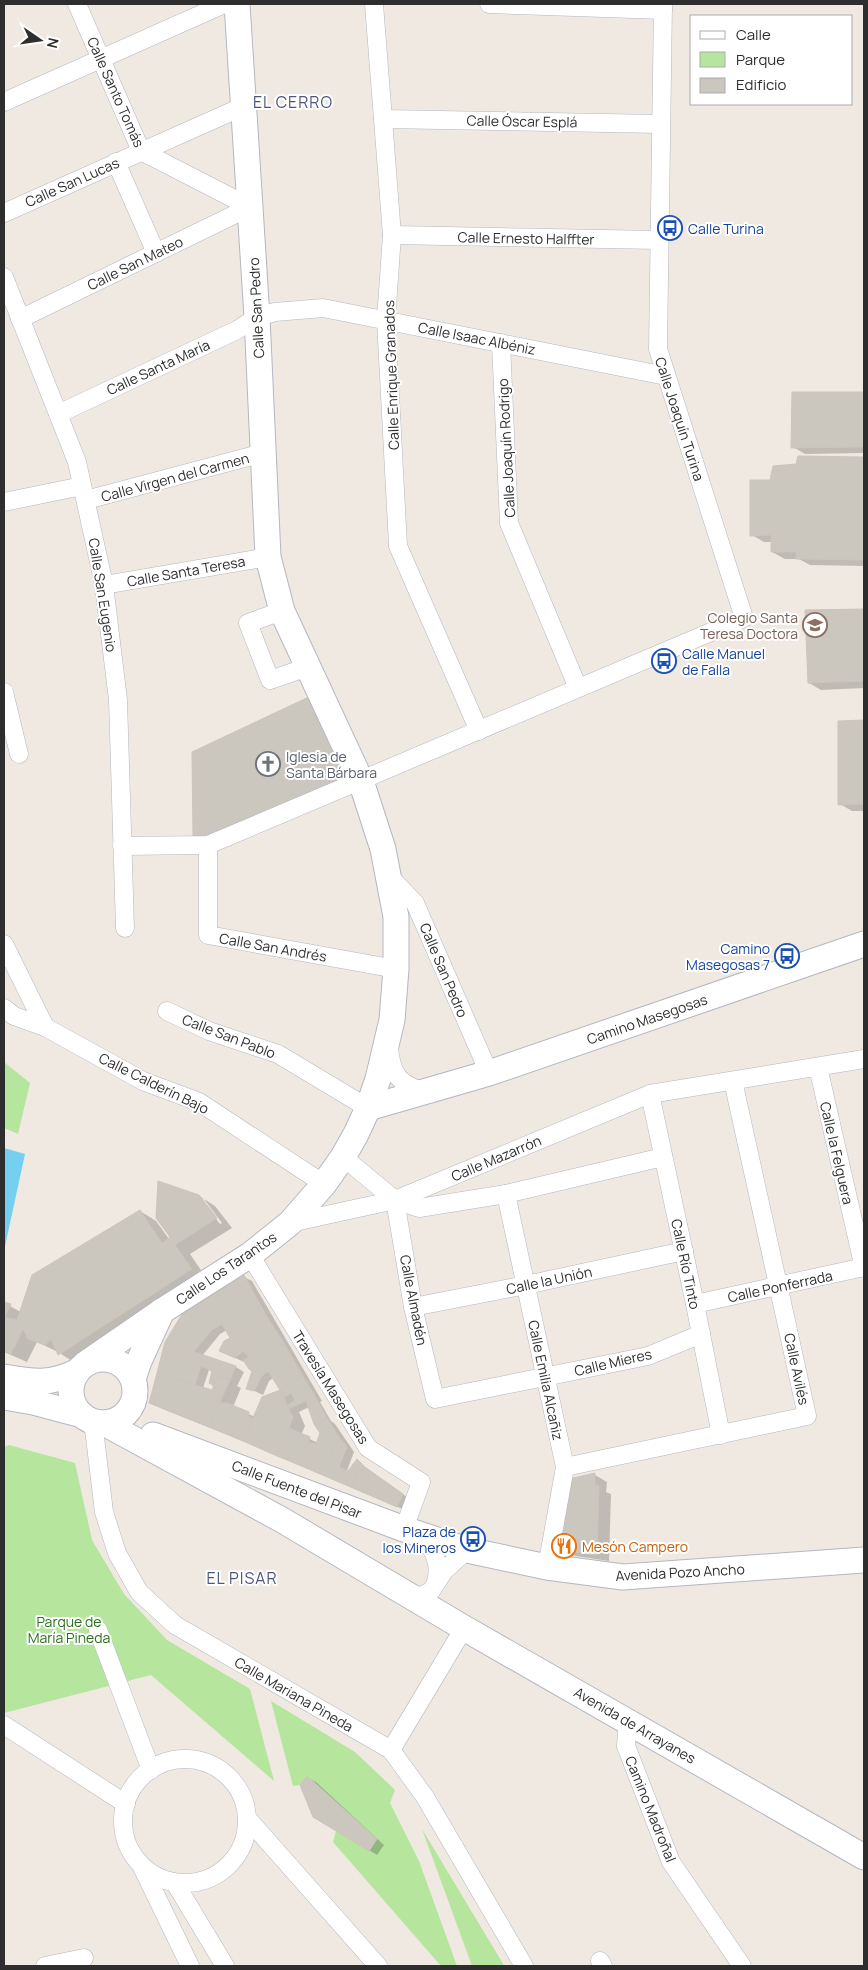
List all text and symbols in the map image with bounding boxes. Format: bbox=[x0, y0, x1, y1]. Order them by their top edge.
north arrow bbox=[15, 15, 65, 65]
legend bbox=[690, 15, 853, 105]
text: Calle bbox=[736, 24, 771, 45]
street label: Calle Santo Tomás bbox=[83, 34, 149, 150]
text: N bbox=[43, 36, 64, 50]
text: Parque bbox=[736, 49, 785, 70]
text: Edificio bbox=[736, 74, 787, 95]
district label: EL CERRO bbox=[253, 91, 333, 113]
street label: Calle Óscar Esplá bbox=[466, 111, 578, 131]
street label: Calle San Lucas bbox=[22, 153, 122, 211]
bus stop icon: Calle Turina bbox=[657, 215, 683, 241]
place label: Calle Turina bbox=[688, 219, 764, 238]
street label: Calle Ernesto Halffter bbox=[457, 227, 595, 249]
street label: Calle San Mateo bbox=[84, 232, 186, 294]
street label: Calle San Pedro bbox=[244, 257, 268, 359]
street label: Calle Enrique Granados bbox=[379, 300, 403, 450]
street label: Calle Isaac Albéniz bbox=[417, 317, 537, 359]
street label: Calle Santa María bbox=[103, 335, 213, 399]
street label: Calle Joaquín Turina bbox=[651, 355, 709, 483]
street label: Calle Joaquín Rodrigo bbox=[493, 378, 519, 518]
street label: Calle Virgen del Carmen bbox=[99, 448, 251, 506]
street label: Calle San Eugenio bbox=[85, 537, 121, 653]
street label: Calle Santa Teresa bbox=[125, 551, 247, 591]
place label: Colegio Santa Teresa Doctora bbox=[700, 608, 798, 643]
school or university icon: Colegio Santa Teresa Doctora bbox=[802, 612, 828, 638]
place label: Calle Manuel de Falla bbox=[682, 644, 765, 679]
bus stop icon: Calle Manuel de Falla bbox=[651, 648, 677, 674]
place label: Iglesia de Santa Bárbara bbox=[286, 747, 377, 782]
church icon: Iglesia de Santa Bárbara bbox=[255, 751, 281, 777]
street label: Calle San Pedro bbox=[416, 920, 472, 1020]
street label: Calle San Andrés bbox=[218, 928, 328, 966]
place label: Camino Masegosas 7 bbox=[686, 939, 770, 974]
bus stop icon: Camino Masegosas 7 bbox=[774, 943, 800, 969]
street label: Camino Masegosas bbox=[584, 989, 710, 1049]
street label: Calle San Pablo bbox=[180, 1009, 278, 1063]
street label: Calle Calderín Bajo bbox=[96, 1048, 212, 1118]
street label: Calle la Felguera bbox=[816, 1100, 858, 1206]
street label: Calle Mazarrón bbox=[448, 1130, 544, 1186]
street label: Calle Río Tinto bbox=[667, 1217, 705, 1311]
street label: Calle Los Tarantos bbox=[172, 1227, 280, 1309]
street label: Calle Almadén bbox=[396, 1253, 432, 1347]
street label: Calle la Unión bbox=[504, 1262, 594, 1298]
street label: Calle Ponferrada bbox=[726, 1266, 834, 1306]
street label: Calle Emilia Alcañiz bbox=[524, 1318, 568, 1442]
street label: Travesía Masegosas bbox=[288, 1327, 374, 1447]
street label: Calle Avilés bbox=[780, 1331, 814, 1407]
street label: Calle Mieres bbox=[572, 1344, 654, 1380]
street label: Calle Fuente del Pisar bbox=[229, 1455, 365, 1523]
place label: Plaza de los Mineros bbox=[382, 1522, 456, 1557]
bus stop icon: Plaza de los Mineros bbox=[460, 1526, 486, 1552]
restaurant icon: Mesón Campero bbox=[551, 1533, 577, 1559]
place label: Mesón Campero bbox=[582, 1537, 688, 1556]
street label: Avenida Pozo Ancho bbox=[615, 1559, 745, 1585]
district label: EL PISAR bbox=[206, 1567, 278, 1589]
park label: Parque de María Pineda bbox=[28, 1612, 110, 1647]
street label: Calle Mariana Pineda bbox=[231, 1652, 357, 1736]
street label: Avenida de Arrayanes bbox=[571, 1682, 699, 1768]
street label: Camino Madroñal bbox=[621, 1753, 681, 1865]

